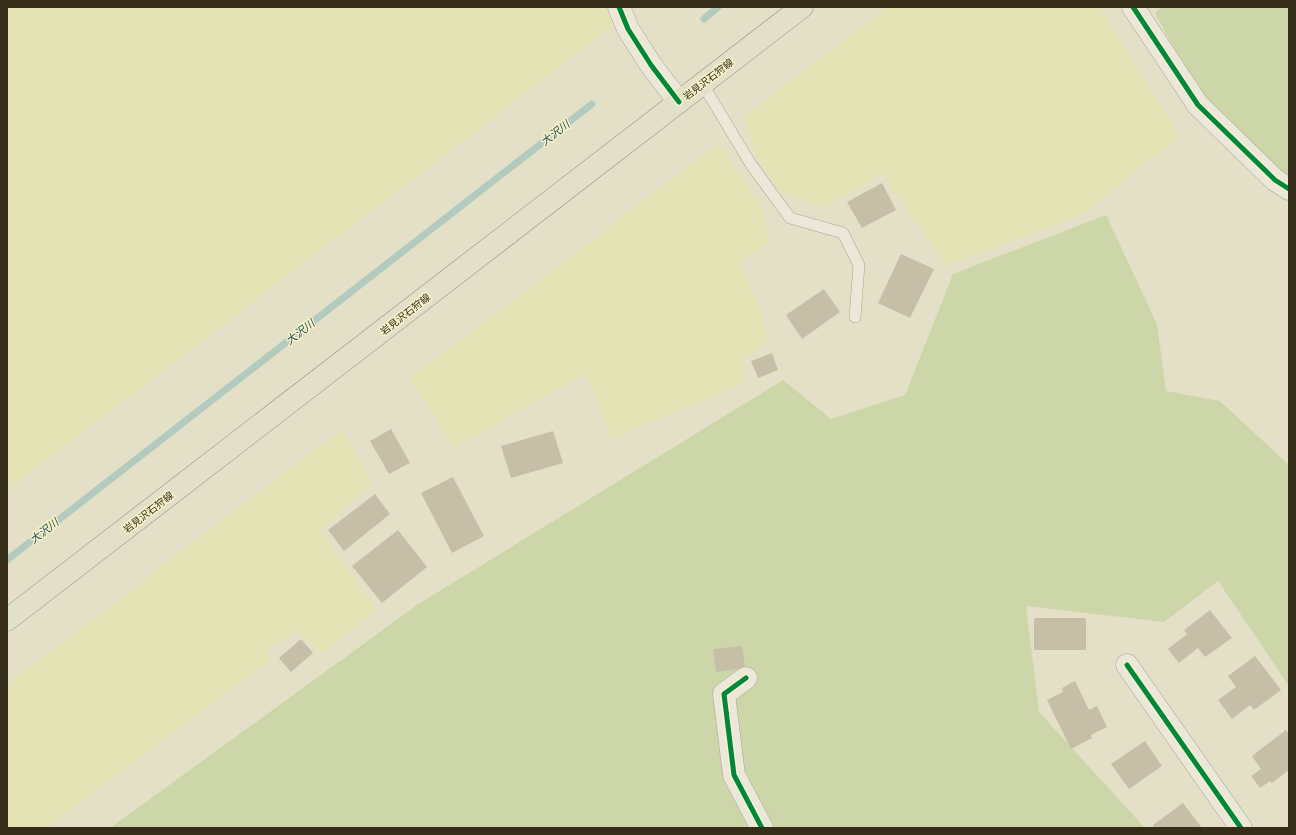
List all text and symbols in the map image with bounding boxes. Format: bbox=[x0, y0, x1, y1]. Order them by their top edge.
street label: 岩見沢石狩線 bbox=[681, 57, 736, 103]
water label: 大沢川 bbox=[538, 117, 573, 149]
street label: 岩見沢石狩線 bbox=[378, 292, 433, 338]
water label: 大沢川 bbox=[283, 316, 318, 348]
street label: 岩見沢石狩線 bbox=[121, 490, 176, 536]
water label: 大沢川 bbox=[27, 515, 62, 547]

